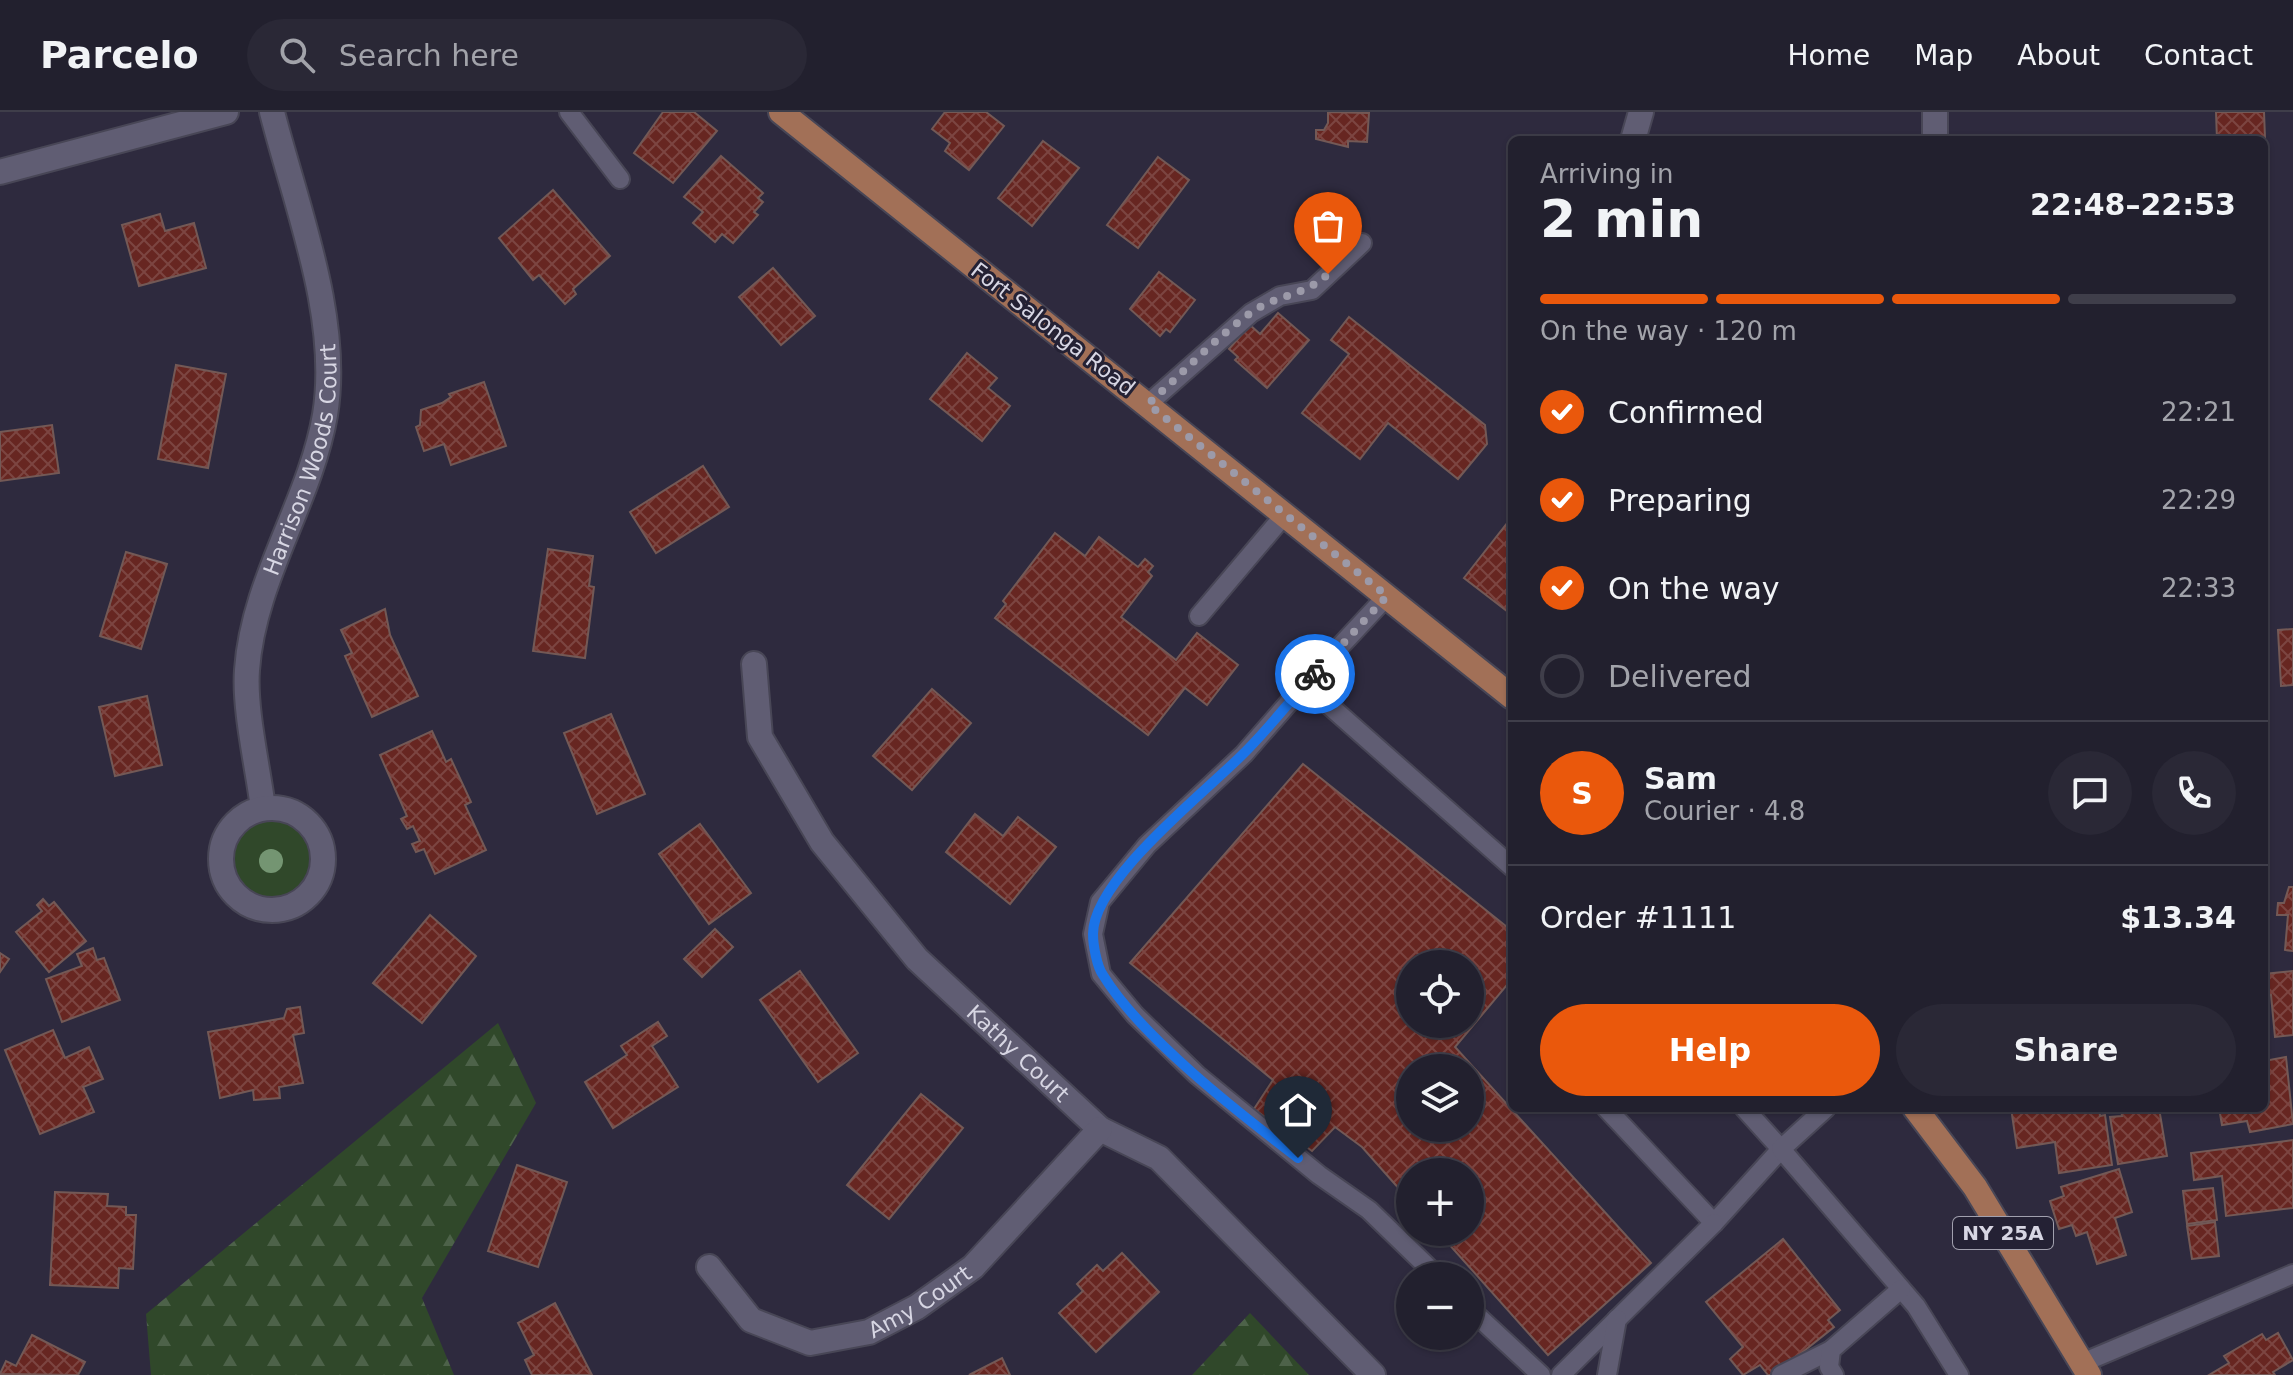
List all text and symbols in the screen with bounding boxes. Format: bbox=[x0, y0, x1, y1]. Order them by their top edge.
search box bbox=[247, 19, 807, 91]
text: Parcelo bbox=[40, 33, 199, 77]
icon: search bbox=[275, 33, 319, 77]
text: Search here bbox=[339, 38, 519, 73]
text: Home bbox=[1787, 39, 1870, 72]
text: Map bbox=[1914, 39, 1973, 72]
text: About bbox=[2017, 39, 2100, 72]
text: Contact bbox=[2144, 39, 2253, 72]
text: Arriving in bbox=[1540, 159, 1674, 189]
text: 22:48–22:53 bbox=[2030, 187, 2236, 222]
text: 2 min bbox=[1540, 189, 1703, 249]
pin bbox=[1294, 192, 1362, 274]
icon: bag bbox=[1306, 204, 1350, 248]
street label: Fort Salonga Road bbox=[966, 257, 1140, 401]
text: On the way · 120 m bbox=[1540, 316, 1797, 346]
street label: Harrison Woods Court bbox=[258, 343, 341, 579]
icon: check bbox=[1540, 390, 1584, 434]
text: Confirmed bbox=[1608, 395, 1764, 430]
text: 22:21 bbox=[2161, 397, 2236, 427]
icon: check bbox=[1540, 478, 1584, 522]
text: Preparing bbox=[1608, 483, 1752, 518]
text: 22:29 bbox=[2161, 485, 2236, 515]
icon: check bbox=[1540, 566, 1584, 610]
text: On the way bbox=[1608, 571, 1780, 606]
text: 22:33 bbox=[2161, 573, 2236, 603]
courier bbox=[1275, 634, 1355, 714]
icon: bike bbox=[1293, 652, 1337, 696]
text: Delivered bbox=[1608, 659, 1752, 694]
button: chat bbox=[2048, 751, 2132, 835]
button: phone bbox=[2152, 751, 2236, 835]
text: Sam bbox=[1644, 761, 1717, 796]
text: S bbox=[1571, 776, 1593, 811]
text: Courier · 4.8 bbox=[1644, 796, 1805, 826]
text: Order #1111 bbox=[1540, 900, 1736, 935]
text: $13.34 bbox=[2120, 900, 2236, 935]
map controls bbox=[1396, 950, 1484, 1350]
button: locate bbox=[1396, 950, 1484, 1038]
street label: Kathy Court bbox=[962, 999, 1075, 1107]
button: Help bbox=[1540, 1004, 1880, 1096]
button: Share bbox=[1896, 1004, 2236, 1096]
button: layers bbox=[1396, 1054, 1484, 1142]
pin bbox=[1264, 1076, 1332, 1158]
icon: home bbox=[1276, 1088, 1320, 1132]
button: + bbox=[1396, 1158, 1484, 1246]
road number: NY 25A bbox=[1953, 1217, 2053, 1249]
street label: Amy Court bbox=[864, 1260, 976, 1343]
button: − bbox=[1396, 1262, 1484, 1350]

